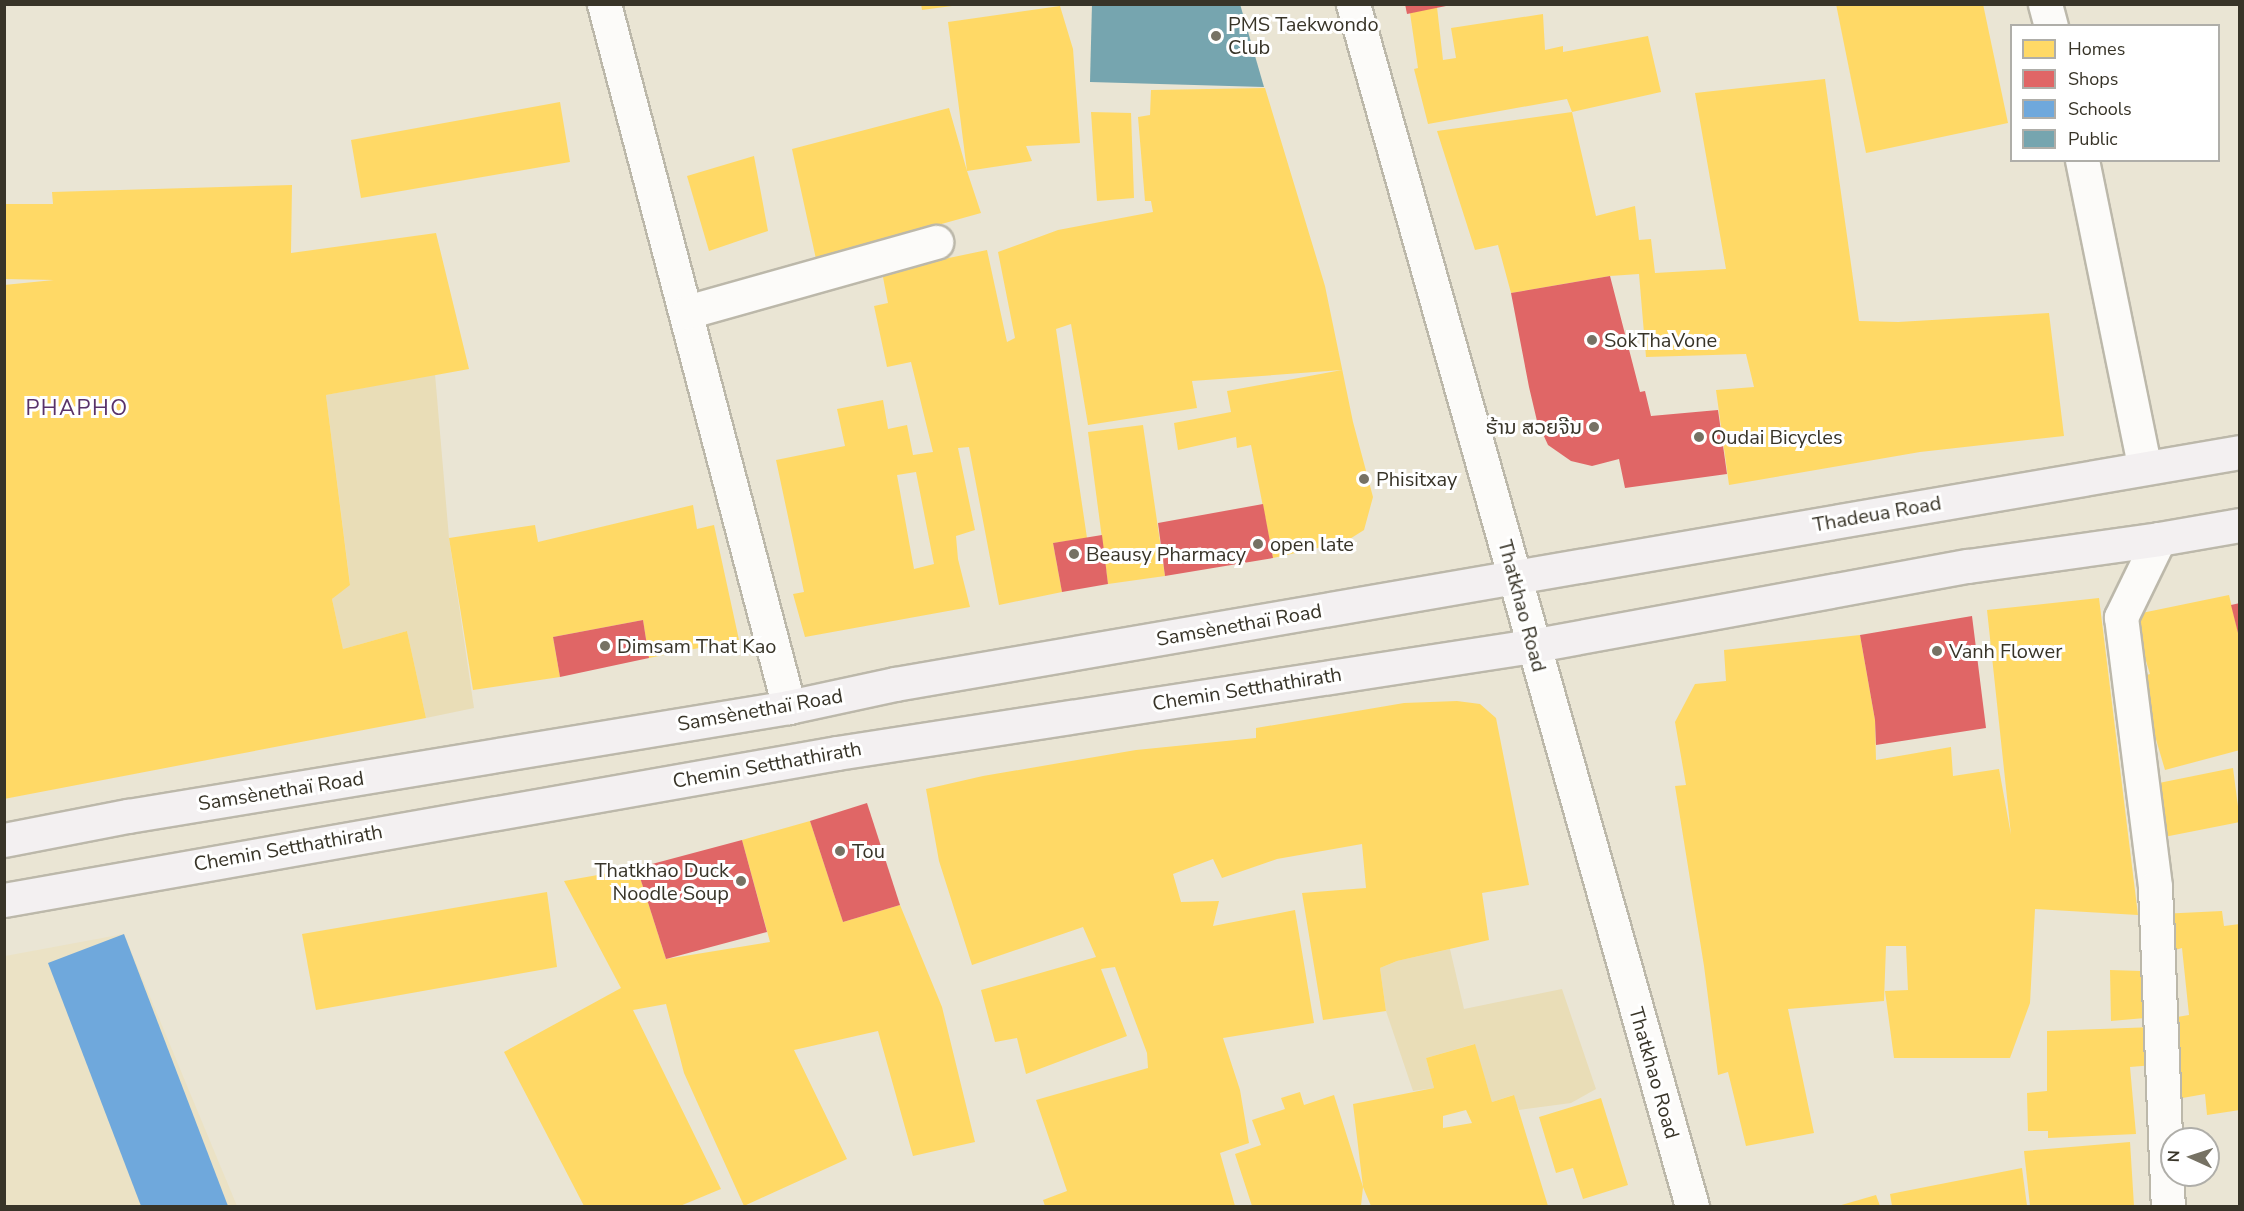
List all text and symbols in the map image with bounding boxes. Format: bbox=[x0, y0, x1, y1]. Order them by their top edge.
place label: PMS Taekwondo Club bbox=[1228, 13, 1379, 60]
legend bbox=[2010, 24, 2220, 162]
marker: PMS Taekwondo Club bbox=[1209, 29, 1223, 43]
text: Homes bbox=[2068, 37, 2125, 61]
text: Shops bbox=[2068, 67, 2118, 91]
text: Schools bbox=[2068, 97, 2132, 121]
text: Public bbox=[2068, 127, 2118, 151]
place label: SokThaVone bbox=[1604, 328, 1717, 352]
marker: SokThaVone bbox=[1585, 333, 1599, 347]
district label: PHAPHO bbox=[25, 396, 129, 422]
place label: ຮ້ານ ສວຍຈີນ bbox=[1486, 415, 1582, 439]
marker: ຮ້ານ ສວຍຈີນ bbox=[1587, 420, 1601, 434]
place label: Oudai Bicycles bbox=[1711, 425, 1843, 449]
marker: Oudai Bicycles bbox=[1692, 430, 1706, 444]
place label: Phisitxay bbox=[1376, 467, 1457, 491]
marker: Phisitxay bbox=[1357, 472, 1371, 486]
street label: Thadeua Road bbox=[1811, 491, 1943, 537]
place label: open late bbox=[1270, 532, 1354, 556]
marker: open late bbox=[1251, 537, 1265, 551]
street label: Thatkhao Road bbox=[1493, 537, 1551, 675]
place label: Beausy Pharmacy bbox=[1086, 542, 1246, 566]
marker: Beausy Pharmacy bbox=[1067, 547, 1081, 561]
street label: Samsènethaï Road bbox=[1154, 599, 1324, 651]
place label: Dimsam That Kao bbox=[617, 634, 776, 658]
marker: Dimsam That Kao bbox=[598, 639, 612, 653]
place label: Vanh Flower bbox=[1949, 639, 2062, 663]
marker: Vanh Flower bbox=[1930, 644, 1944, 658]
street label: Chemin Setthathirath bbox=[1151, 662, 1343, 716]
street label: Samsènethaï Road bbox=[675, 684, 845, 736]
street label: Chemin Setthathirath bbox=[671, 737, 863, 793]
street label: Samsènethaï Road bbox=[196, 766, 366, 816]
street label: Chemin Setthathirath bbox=[192, 820, 384, 876]
place label: Tou bbox=[852, 839, 885, 863]
marker: Tou bbox=[833, 844, 847, 858]
place label: Thatkhao Duck Noodle Soup bbox=[594, 858, 729, 905]
marker: Thatkhao Duck Noodle Soup bbox=[734, 874, 748, 888]
street label: Thatkhao Road bbox=[1624, 1004, 1684, 1142]
north arrow bbox=[2160, 1127, 2220, 1187]
text: N bbox=[2163, 1150, 2185, 1163]

